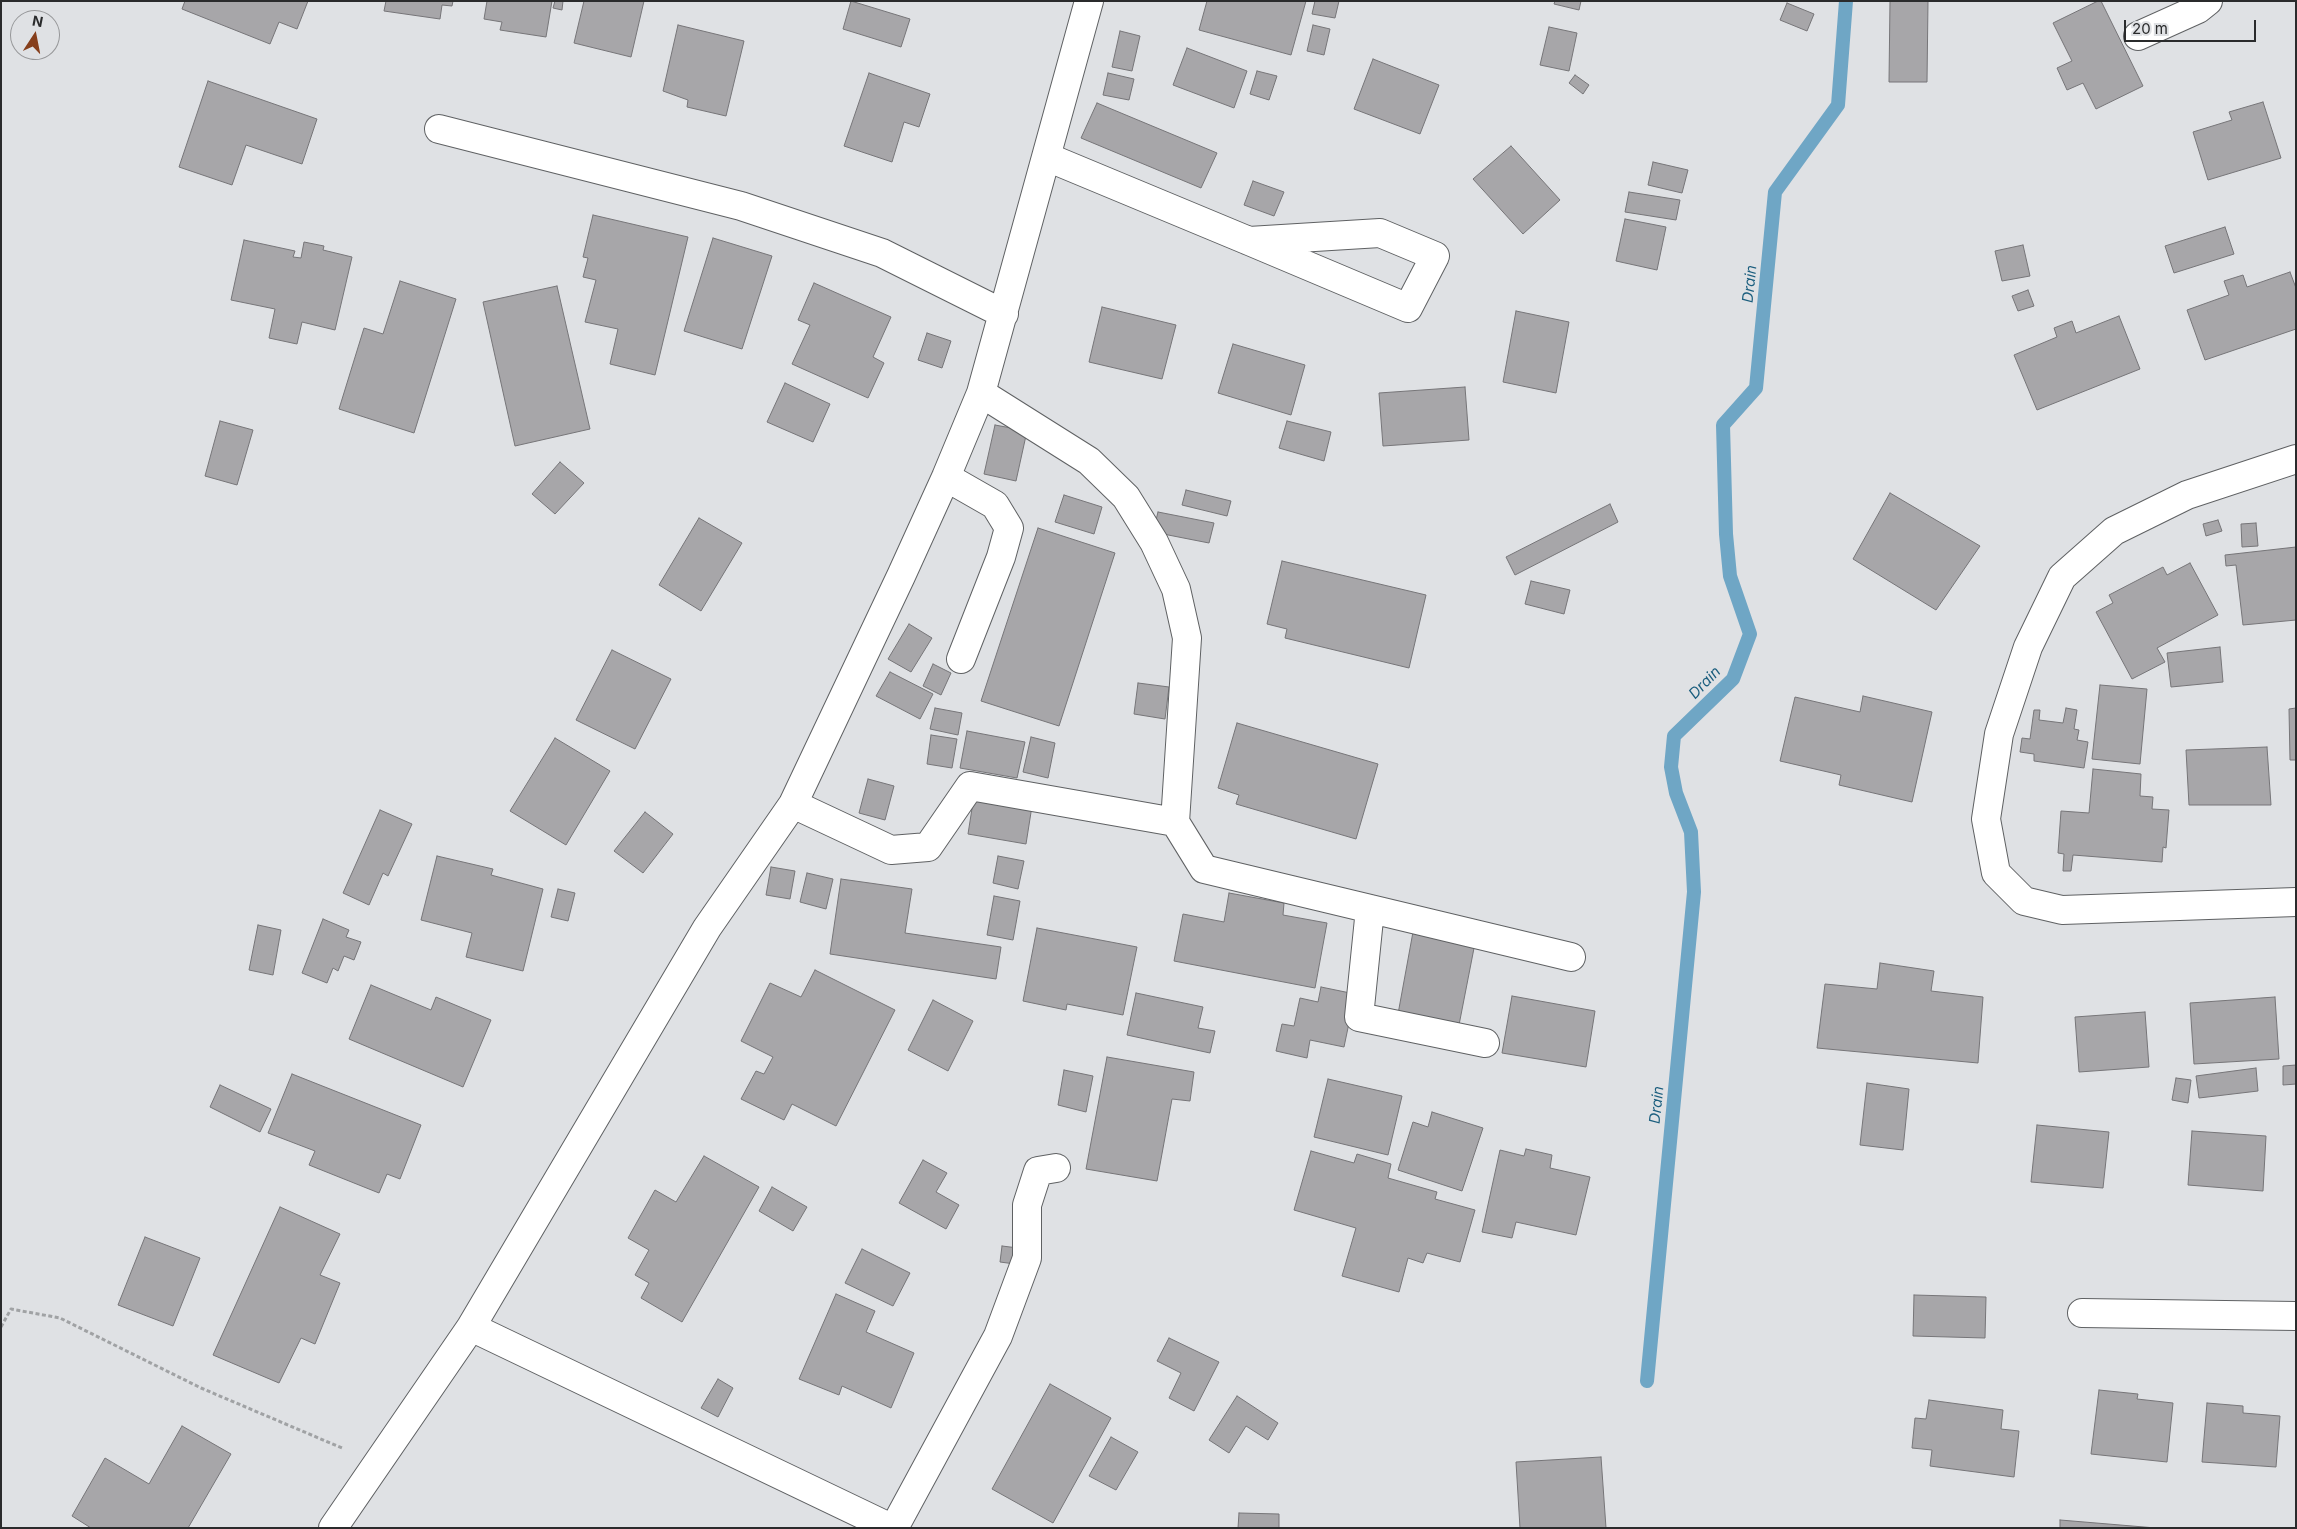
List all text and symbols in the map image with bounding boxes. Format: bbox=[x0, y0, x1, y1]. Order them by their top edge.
north arrow bbox=[10, 10, 60, 60]
scale bar bbox=[2127, 10, 2260, 42]
text: N bbox=[31, 11, 45, 30]
text: 20 m bbox=[2132, 19, 2168, 38]
water label: Drain bbox=[1739, 264, 1761, 304]
water label: Drain bbox=[1685, 663, 1725, 703]
water label: Drain bbox=[1646, 1085, 1668, 1125]

